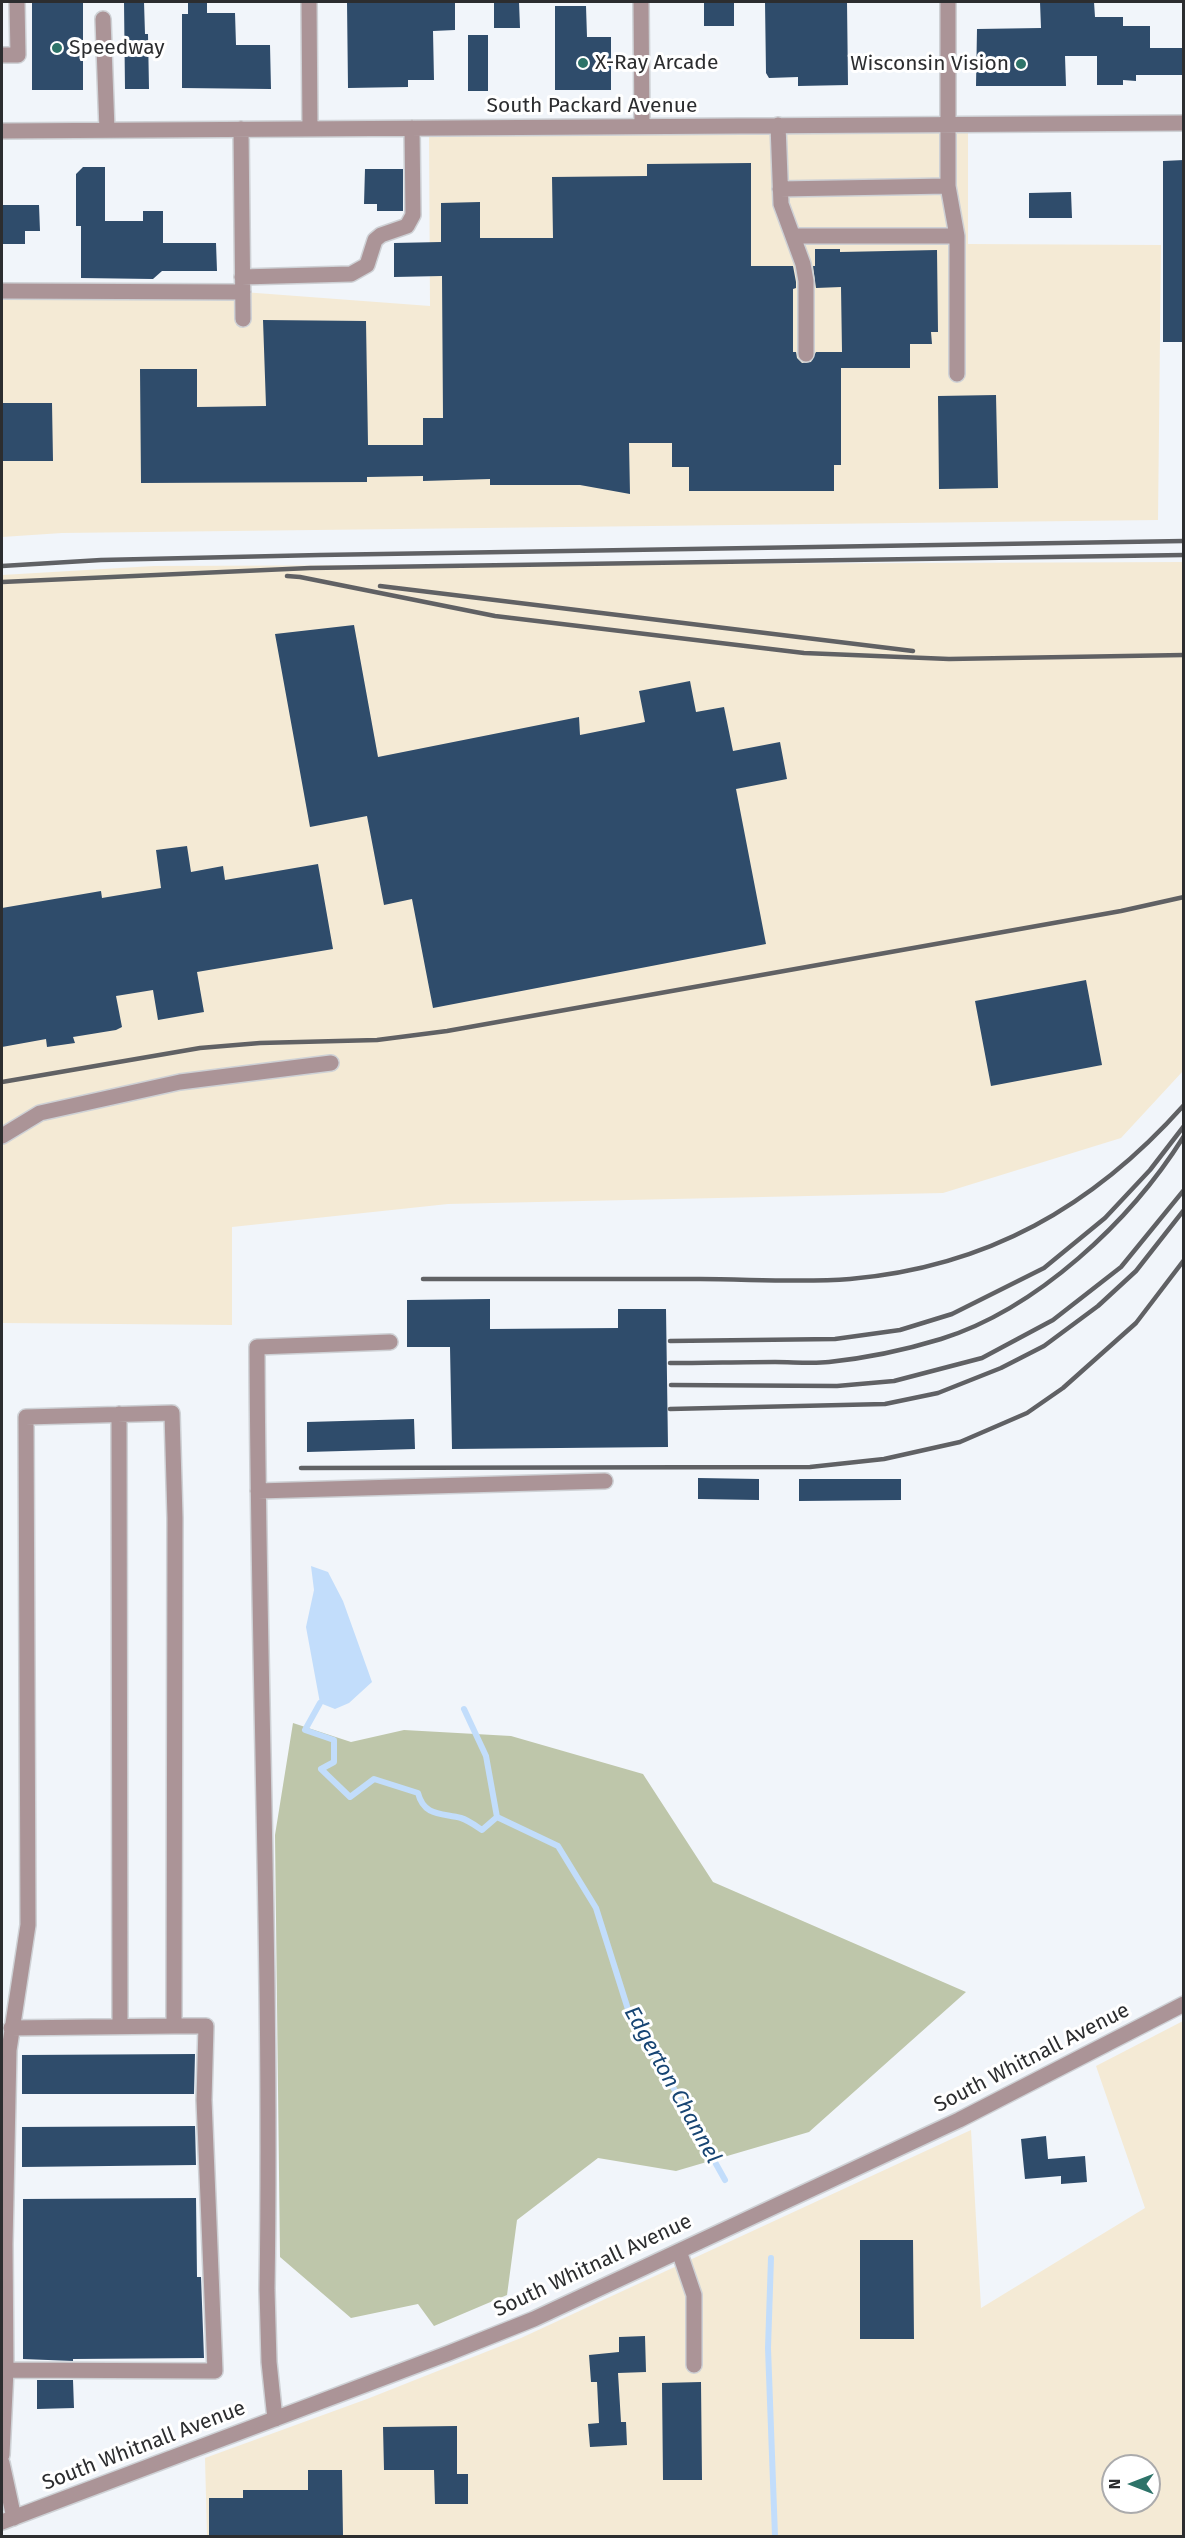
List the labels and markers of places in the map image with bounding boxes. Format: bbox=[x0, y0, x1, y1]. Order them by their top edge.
place label: Speedway bbox=[69, 35, 165, 61]
marker: Speedway bbox=[50, 41, 64, 55]
place label: X-Ray Arcade bbox=[595, 50, 718, 76]
place label: Wisconsin Vision bbox=[850, 51, 1009, 77]
marker: X-Ray Arcade bbox=[576, 56, 590, 70]
marker: Wisconsin Vision bbox=[1014, 57, 1028, 71]

